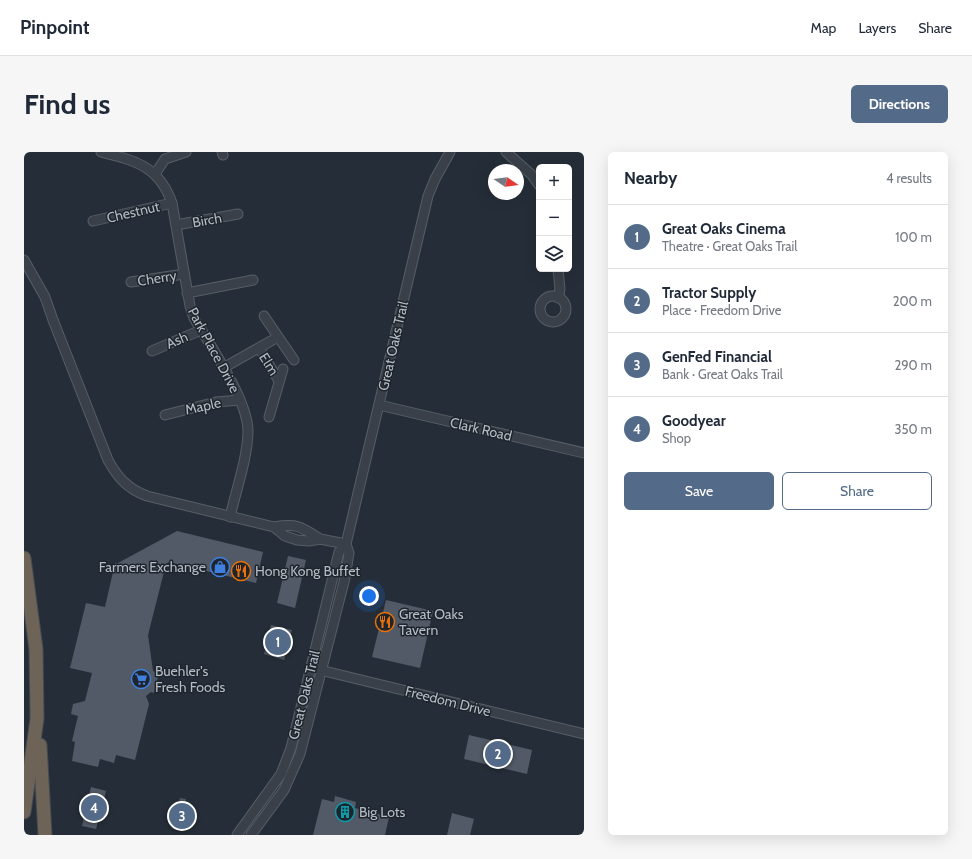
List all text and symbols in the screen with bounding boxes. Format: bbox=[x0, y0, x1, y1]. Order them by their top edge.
text: Pinpoint bbox=[20, 16, 89, 39]
text: Map bbox=[811, 19, 836, 37]
text: Layers bbox=[858, 19, 896, 37]
text: Share bbox=[918, 19, 952, 37]
button: Directions bbox=[851, 85, 948, 123]
text: Find us bbox=[24, 87, 110, 121]
north arrow bbox=[488, 164, 524, 200]
map controls bbox=[536, 164, 572, 272]
button: + bbox=[536, 164, 572, 200]
text: Nearby bbox=[624, 168, 677, 188]
text: 4 results bbox=[886, 170, 932, 186]
street label: Chestnut bbox=[105, 197, 161, 227]
button: − bbox=[536, 200, 572, 236]
street label: Birch bbox=[191, 209, 223, 231]
text: Great Oaks Cinema bbox=[662, 220, 786, 238]
text: 1 bbox=[635, 229, 639, 245]
text: 100 m bbox=[895, 229, 932, 245]
button: layers bbox=[536, 236, 572, 272]
text: Theatre · Great Oaks Trail bbox=[662, 238, 797, 254]
street label: Cherry bbox=[136, 266, 178, 290]
text: Tractor Supply bbox=[662, 284, 756, 302]
text: 2 bbox=[634, 293, 640, 309]
text: 200 m bbox=[893, 293, 932, 309]
street label: Great Oaks Trail bbox=[374, 299, 412, 393]
text: Place · Freedom Drive bbox=[662, 302, 781, 318]
street label: Park Place Drive bbox=[184, 304, 244, 396]
street label: Ash bbox=[163, 327, 191, 353]
text: GenFed Financial bbox=[662, 348, 772, 366]
street label: Elm bbox=[255, 349, 283, 379]
text: 3 bbox=[633, 357, 641, 373]
text: 290 m bbox=[894, 357, 932, 373]
text: Bank · Great Oaks Trail bbox=[662, 366, 783, 382]
street label: Maple bbox=[183, 393, 223, 419]
text: Goodyear bbox=[662, 412, 726, 430]
street label: Clark Road bbox=[448, 413, 514, 445]
text: 4 bbox=[633, 421, 641, 437]
text: 350 m bbox=[895, 421, 932, 437]
text: Shop bbox=[662, 430, 691, 446]
button: Save bbox=[624, 472, 774, 510]
button: Share bbox=[782, 472, 932, 510]
shop icon: Farmers Exchange bbox=[209, 556, 231, 578]
place label: Farmers Exchange bbox=[99, 558, 206, 576]
restaurant icon: Hong Kong Buffet bbox=[230, 560, 252, 582]
place label: Hong Kong Buffet bbox=[255, 562, 360, 580]
your location bbox=[359, 586, 379, 606]
place label: Great Oaks Tavern bbox=[399, 605, 464, 639]
restaurant icon: Great Oaks Tavern bbox=[374, 611, 396, 633]
pin: 1 bbox=[265, 627, 291, 657]
street label: Great Oaks Trail bbox=[284, 648, 324, 741]
place label: Buehler's Fresh Foods bbox=[155, 662, 226, 696]
supermarket icon: Buehler's Fresh Foods bbox=[130, 668, 152, 690]
street label: Freedom Drive bbox=[403, 682, 493, 720]
pin: 2 bbox=[485, 739, 511, 769]
pin: 4 bbox=[81, 793, 107, 823]
pin: 3 bbox=[169, 801, 195, 831]
building icon: Big Lots bbox=[334, 801, 356, 823]
place label: Big Lots bbox=[359, 803, 406, 821]

